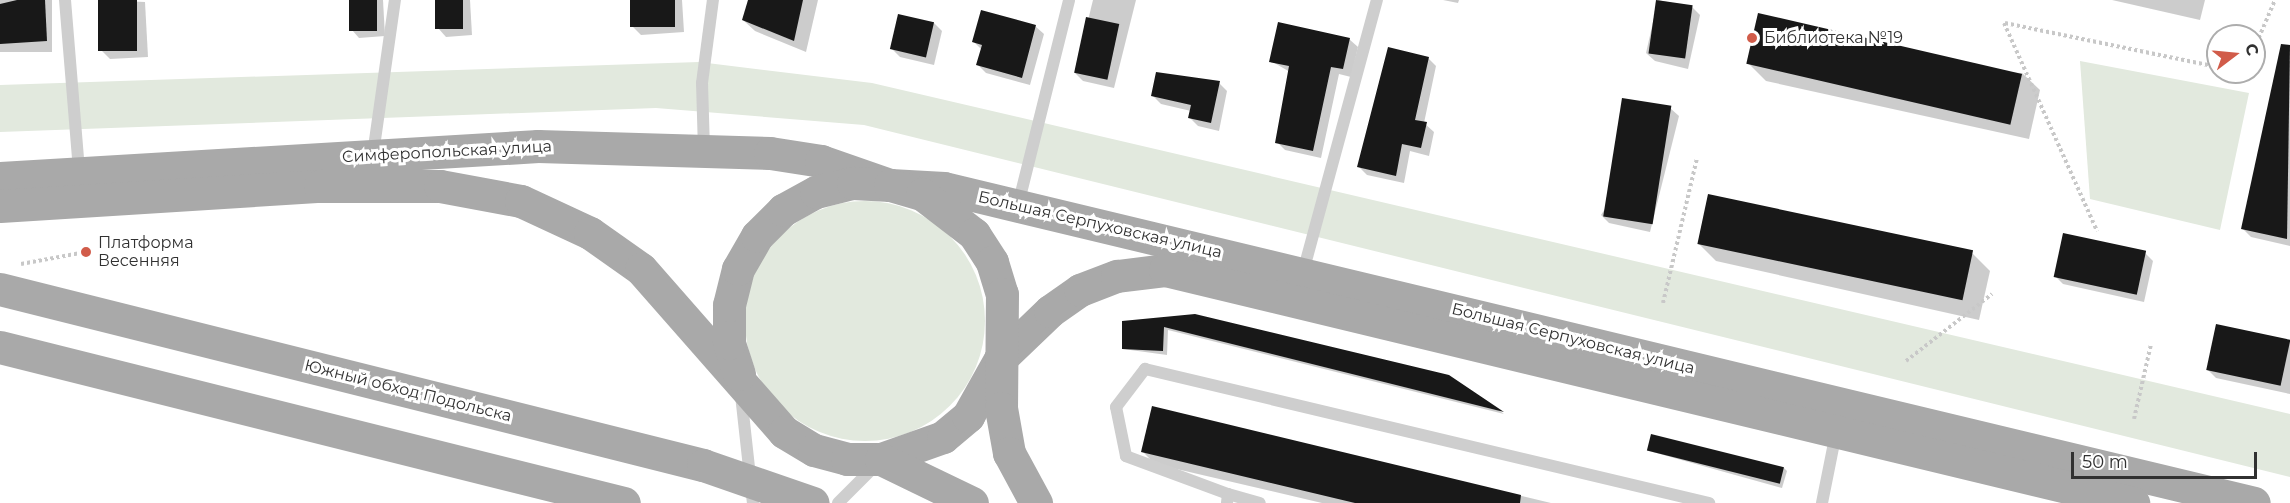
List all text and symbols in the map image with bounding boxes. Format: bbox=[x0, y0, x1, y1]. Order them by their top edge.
north arrow bbox=[2206, 24, 2266, 84]
place label: Библиотека №19 bbox=[1764, 28, 1903, 48]
marker: Библиотека №19 bbox=[1745, 31, 1759, 45]
text: С bbox=[2241, 41, 2263, 58]
street label: Симферопольская улица bbox=[342, 137, 552, 167]
street label: Большая Серпуховская улица bbox=[976, 188, 1224, 262]
place label: Платформа Весенняя bbox=[98, 233, 194, 271]
marker: Платформа Весенняя bbox=[79, 245, 93, 259]
street label: Большая Серпуховская улица bbox=[1450, 299, 1696, 379]
street label: Южный обход Подольска bbox=[302, 356, 514, 426]
scale bar bbox=[2074, 440, 2260, 478]
text: 50 m bbox=[2082, 451, 2128, 473]

